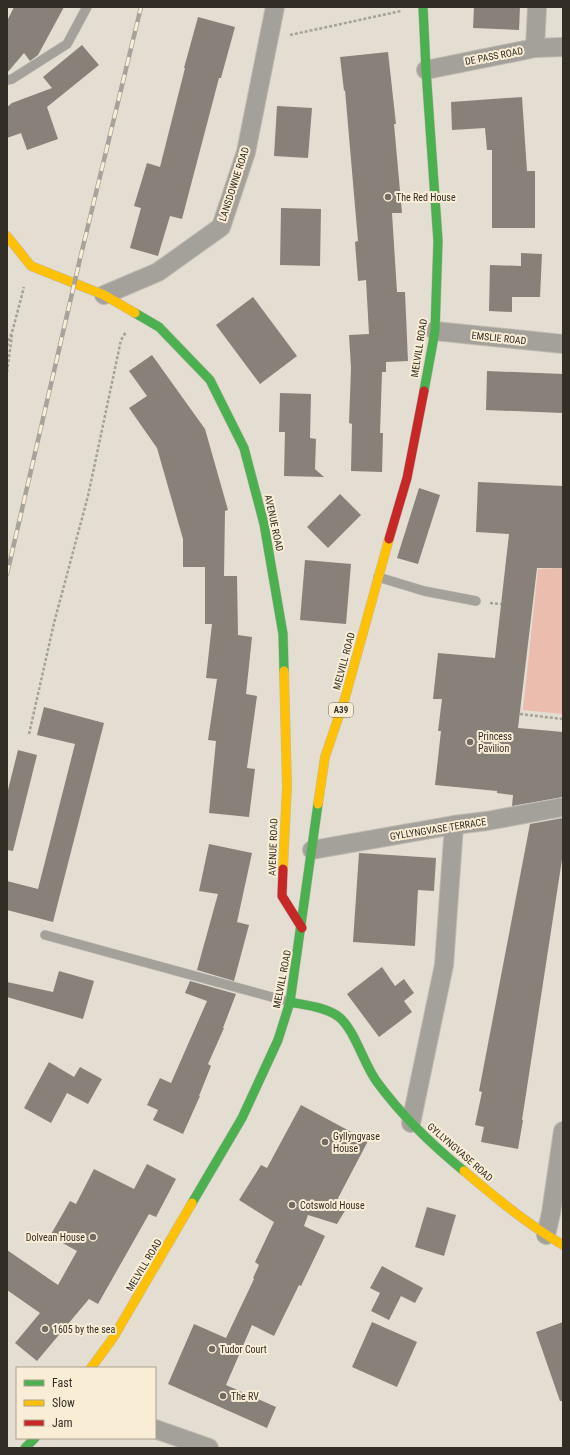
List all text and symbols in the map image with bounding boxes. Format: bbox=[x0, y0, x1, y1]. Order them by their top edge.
street label: DE PASS ROAD bbox=[464, 45, 524, 67]
street label: LANSDOWNE ROAD bbox=[217, 145, 251, 223]
marker: The Red House bbox=[383, 192, 393, 202]
place label: The Red House bbox=[396, 192, 456, 203]
street label: MELVILL ROAD bbox=[409, 318, 429, 378]
street label: EMSLIE ROAD bbox=[471, 330, 527, 346]
street label: AVENUE ROAD bbox=[263, 494, 285, 553]
street label: MELVILL ROAD bbox=[331, 631, 357, 691]
road number: A39 bbox=[329, 703, 353, 717]
place label: Princess Pavilion bbox=[478, 731, 513, 754]
marker: Princess Pavilion bbox=[465, 737, 475, 747]
street label: GYLLYNGVASE TERRACE bbox=[389, 816, 487, 842]
street label: AVENUE ROAD bbox=[266, 818, 280, 876]
street label: MELVILL ROAD bbox=[271, 949, 293, 1009]
street label: GYLLYNGVASE ROAD bbox=[425, 1121, 495, 1184]
place label: Gyllyngvase House bbox=[333, 1131, 380, 1154]
marker: Gyllyngvase House bbox=[320, 1137, 330, 1147]
marker: Cotswold House bbox=[287, 1200, 297, 1210]
place label: Cotswold House bbox=[300, 1200, 365, 1211]
place label: Dolvean House bbox=[26, 1232, 85, 1243]
marker: Dolvean House bbox=[88, 1232, 98, 1242]
street label: MELVILL ROAD bbox=[124, 1237, 164, 1293]
marker: 1605 by the sea bbox=[40, 1324, 50, 1334]
place label: 1605 by the sea bbox=[53, 1324, 115, 1335]
marker: Tudor Court bbox=[207, 1344, 217, 1354]
place label: Tudor Court bbox=[220, 1344, 267, 1355]
legend bbox=[16, 1367, 156, 1439]
text: Fast bbox=[52, 1376, 73, 1390]
marker: The RV bbox=[218, 1391, 228, 1401]
place label: The RV bbox=[231, 1391, 259, 1402]
text: Slow bbox=[52, 1396, 75, 1410]
text: Jam bbox=[52, 1416, 73, 1430]

